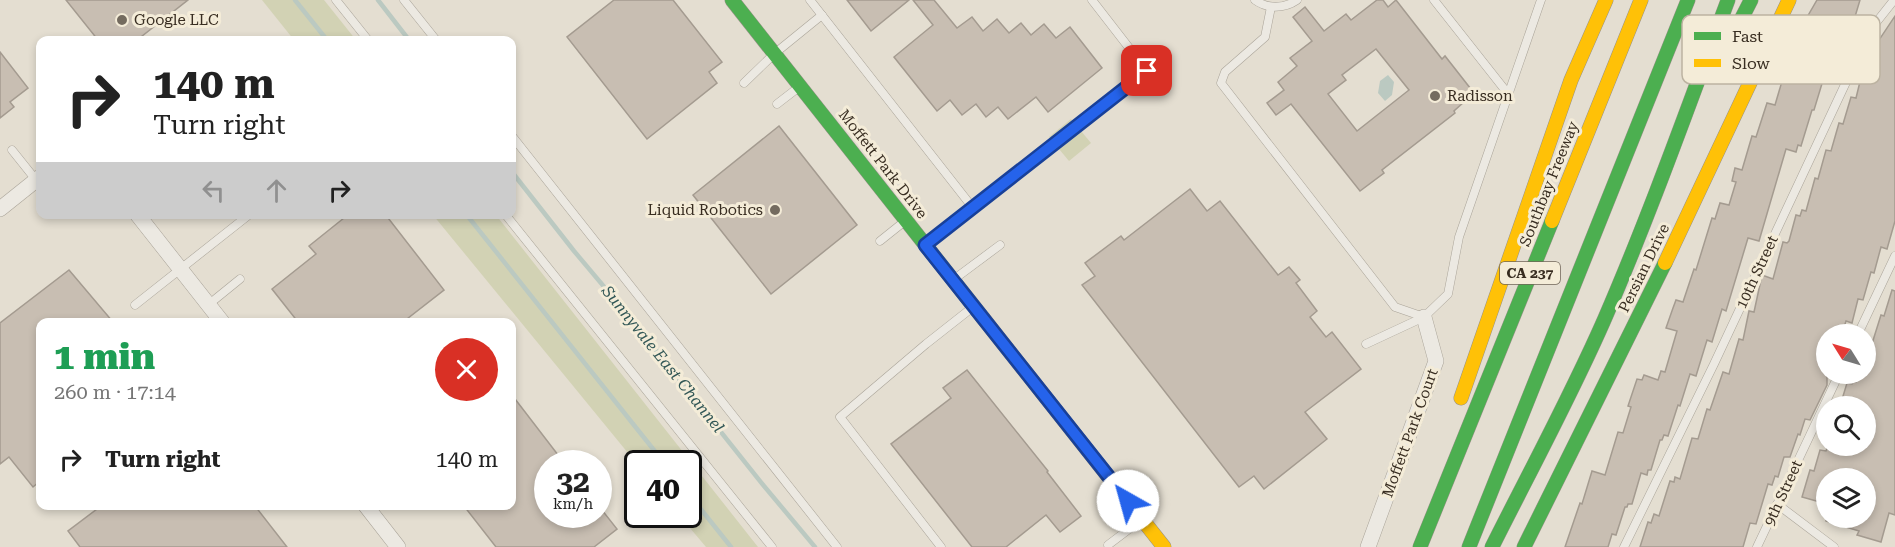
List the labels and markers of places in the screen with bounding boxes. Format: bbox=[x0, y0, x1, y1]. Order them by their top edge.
place label: Google LLC bbox=[134, 11, 219, 29]
marker: Google LLC bbox=[115, 13, 129, 27]
pin bbox=[1121, 45, 1172, 96]
place label: Radisson bbox=[1447, 87, 1513, 105]
marker: Radisson bbox=[1428, 89, 1442, 103]
place label: Liquid Robotics bbox=[648, 201, 763, 219]
marker: Liquid Robotics bbox=[768, 203, 782, 217]

